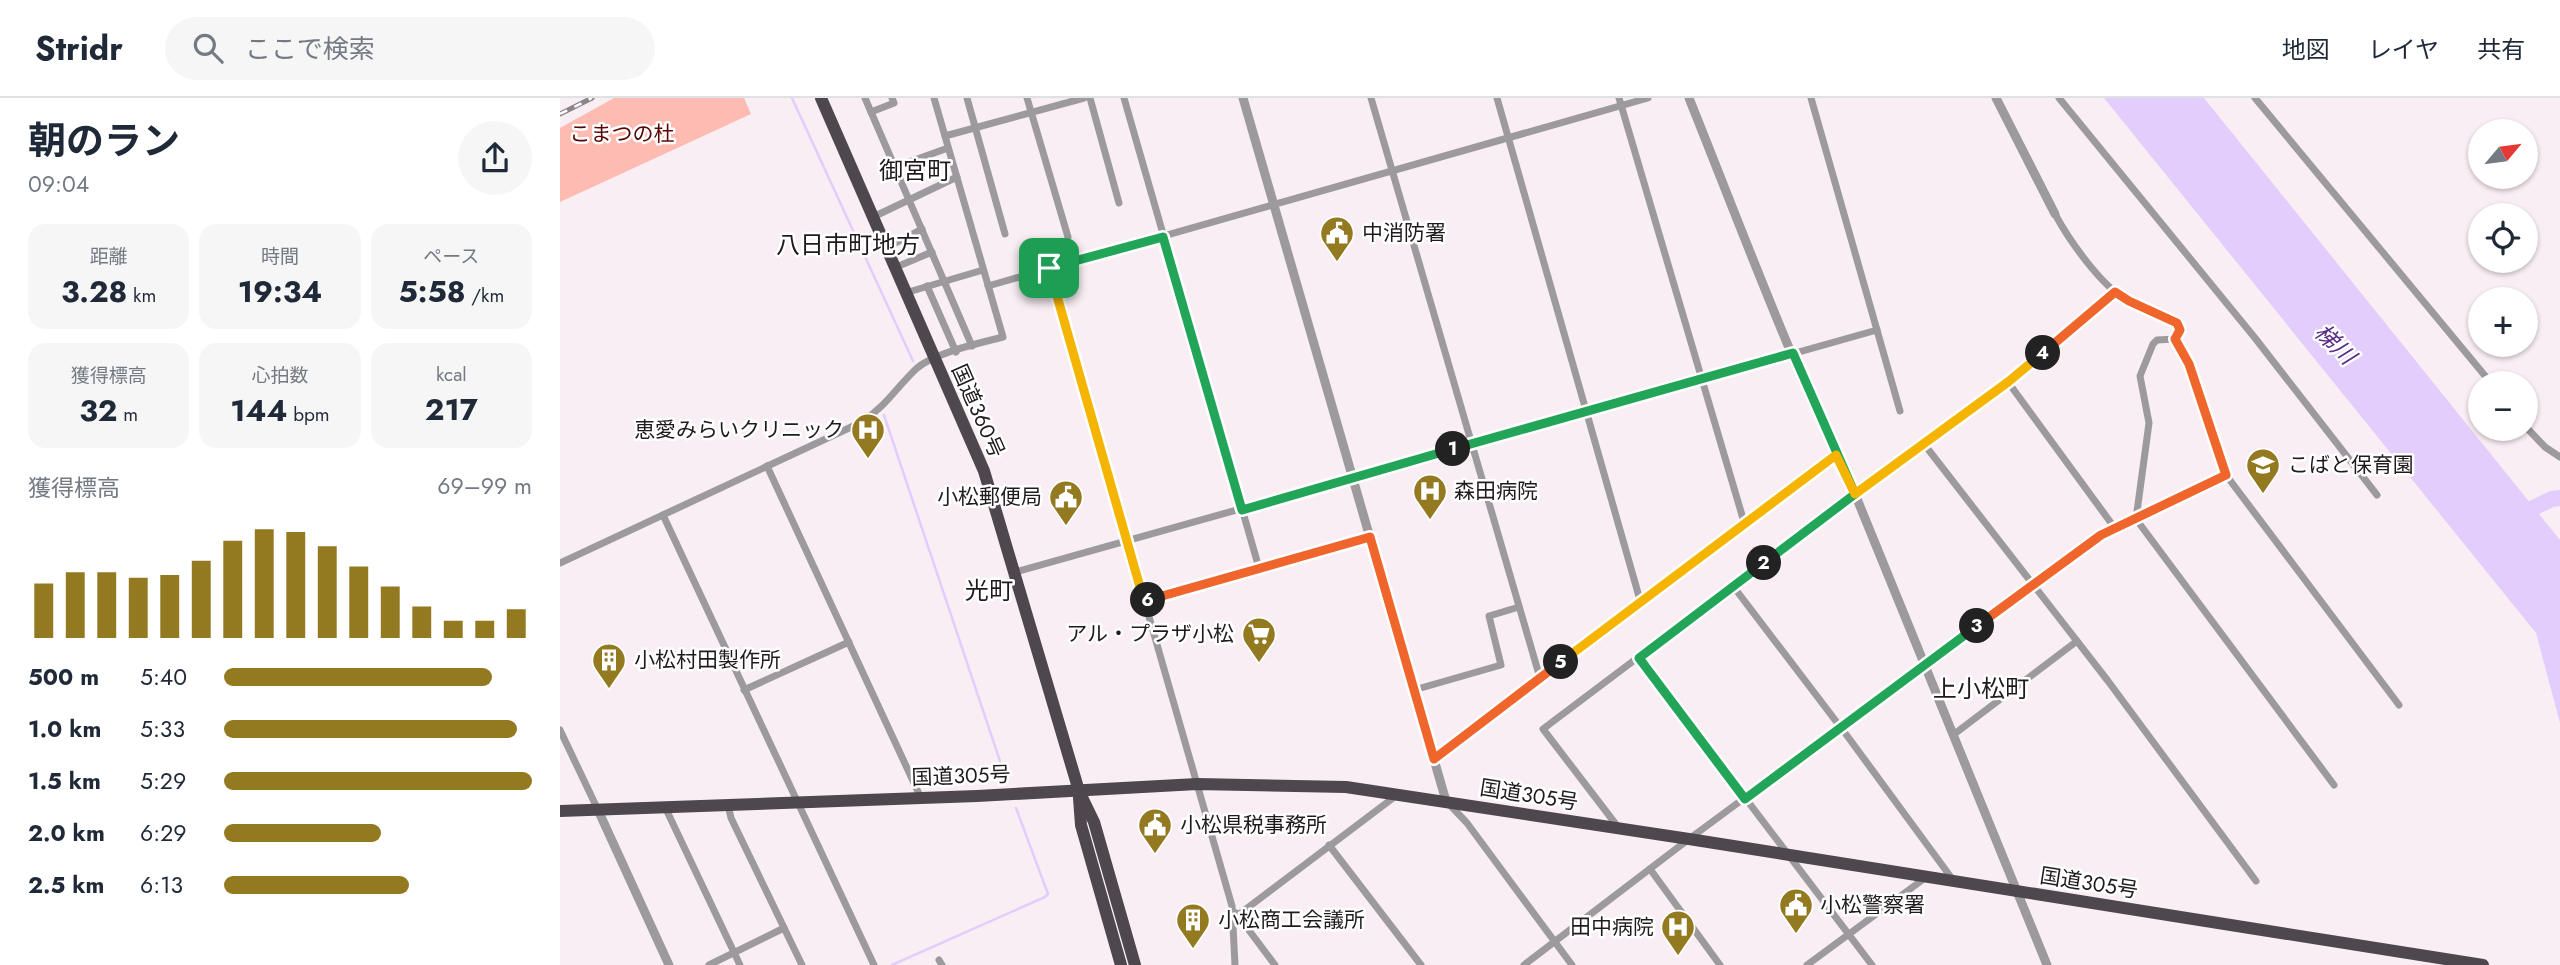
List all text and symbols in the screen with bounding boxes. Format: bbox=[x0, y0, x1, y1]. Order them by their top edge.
search box bbox=[165, 17, 655, 80]
text: Stridr bbox=[35, 25, 123, 72]
icon: search bbox=[189, 29, 227, 67]
text: ここで検索 bbox=[245, 30, 375, 68]
text: 地図 bbox=[2282, 32, 2330, 67]
text: レイヤ bbox=[2368, 32, 2439, 67]
text: 共有 bbox=[2477, 32, 2525, 67]
text: 朝のラン bbox=[28, 113, 180, 168]
park label: こまつの杜 bbox=[570, 119, 675, 149]
north arrow bbox=[2468, 119, 2538, 189]
map controls bbox=[2468, 119, 2538, 441]
button: share bbox=[458, 121, 532, 195]
district label: 御宮町 bbox=[879, 153, 951, 188]
text: 09:04 bbox=[28, 167, 89, 201]
button: locate bbox=[2468, 203, 2538, 273]
public building icon: 中消防署 bbox=[1318, 214, 1356, 263]
place label: 中消防署 bbox=[1362, 218, 1446, 248]
district label: 八日市町地方 bbox=[776, 227, 920, 262]
pin bbox=[1019, 238, 1079, 298]
text: 距離 bbox=[90, 243, 128, 270]
text: 時間 bbox=[261, 243, 299, 270]
text: ペース bbox=[423, 243, 479, 270]
icon: arrive bbox=[1030, 249, 1068, 287]
text: 3.28 bbox=[61, 270, 127, 313]
text: 19:34 bbox=[238, 270, 322, 313]
text: 5:58 bbox=[398, 270, 466, 313]
text: km bbox=[127, 282, 156, 309]
text: /km bbox=[466, 282, 504, 309]
button: + bbox=[2468, 287, 2538, 357]
water label: 梯川 bbox=[2307, 316, 2366, 374]
pin: 4 bbox=[2026, 336, 2060, 370]
text: 4 bbox=[2036, 339, 2049, 366]
street label: 国道360号 bbox=[944, 360, 1012, 462]
text: kcal bbox=[436, 361, 467, 388]
text: 獲得標高 bbox=[71, 362, 147, 389]
text: 心拍数 bbox=[251, 362, 309, 389]
button: − bbox=[2468, 371, 2538, 441]
text: 217 bbox=[425, 388, 478, 431]
text: 32 bbox=[79, 389, 118, 432]
text: 144 bbox=[230, 389, 287, 432]
text: m bbox=[118, 401, 138, 428]
text: bpm bbox=[287, 401, 330, 428]
hospital icon: 恵愛みらいクリニック bbox=[849, 411, 887, 460]
place label: 恵愛みらいクリニック bbox=[634, 415, 844, 445]
pin: 1 bbox=[1436, 432, 1470, 466]
text: 1 bbox=[1448, 435, 1457, 462]
school or university icon: こばと保育園 bbox=[2244, 446, 2282, 495]
place label: こばと保育園 bbox=[2288, 450, 2414, 480]
text: 69–99 m bbox=[437, 469, 532, 503]
text: 獲得標高 bbox=[28, 471, 120, 505]
hospital icon: 森田病院 bbox=[1411, 472, 1449, 521]
place label: 森田病院 bbox=[1454, 476, 1538, 506]
public building icon: 小松郵便局 bbox=[1047, 478, 1085, 527]
place label: 小松郵便局 bbox=[937, 482, 1042, 512]
pin: 2 bbox=[1746, 546, 1782, 580]
text: 2 bbox=[1757, 549, 1770, 576]
district label: 光町 bbox=[965, 573, 1013, 608]
pin: 6 bbox=[1130, 582, 1166, 618]
text: 6 bbox=[1141, 586, 1154, 613]
pin: 3 bbox=[1960, 608, 1994, 644]
text: 3 bbox=[1971, 612, 1982, 639]
supermarket icon: アル・プラザ小松 bbox=[1240, 615, 1278, 664]
place label: アル・プラザ小松 bbox=[1066, 619, 1234, 649]
building icon: 小松村田製作所 bbox=[590, 641, 628, 690]
pin: 5 bbox=[1544, 644, 1578, 680]
place label: 小松村田製作所 bbox=[634, 645, 781, 675]
text: 5 bbox=[1554, 648, 1567, 675]
text: 500 m bbox=[28, 660, 99, 694]
text: 5:40 bbox=[140, 660, 187, 694]
district label: 上小松町 bbox=[1933, 671, 2029, 706]
text: 1.0 km bbox=[28, 712, 101, 746]
text: 5:33 bbox=[140, 712, 185, 746]
street label: 国道305号 bbox=[911, 759, 1011, 793]
text: 1.5 km bbox=[28, 764, 101, 798]
text: 5:29 bbox=[140, 764, 186, 798]
street label: 国道305号 bbox=[1478, 772, 1580, 818]
public building icon: 小松県税事務所 bbox=[1136, 806, 1174, 855]
place label: 小松県税事務所 bbox=[1180, 810, 1327, 840]
text: 2.0 km bbox=[28, 816, 105, 850]
text: 6:29 bbox=[140, 816, 186, 850]
street label: 国道305号 bbox=[2038, 860, 2140, 906]
text: 2.5 km bbox=[28, 868, 104, 902]
text: 6:13 bbox=[140, 868, 183, 902]
public building icon: 小松警察署 bbox=[1777, 886, 1815, 935]
place label: 小松警察署 bbox=[1820, 890, 1925, 920]
building icon: 小松商工会議所 bbox=[1174, 901, 1212, 950]
place label: 小松商工会議所 bbox=[1218, 905, 1365, 935]
hospital icon: 田中病院 bbox=[1659, 908, 1697, 957]
place label: 田中病院 bbox=[1570, 912, 1654, 942]

